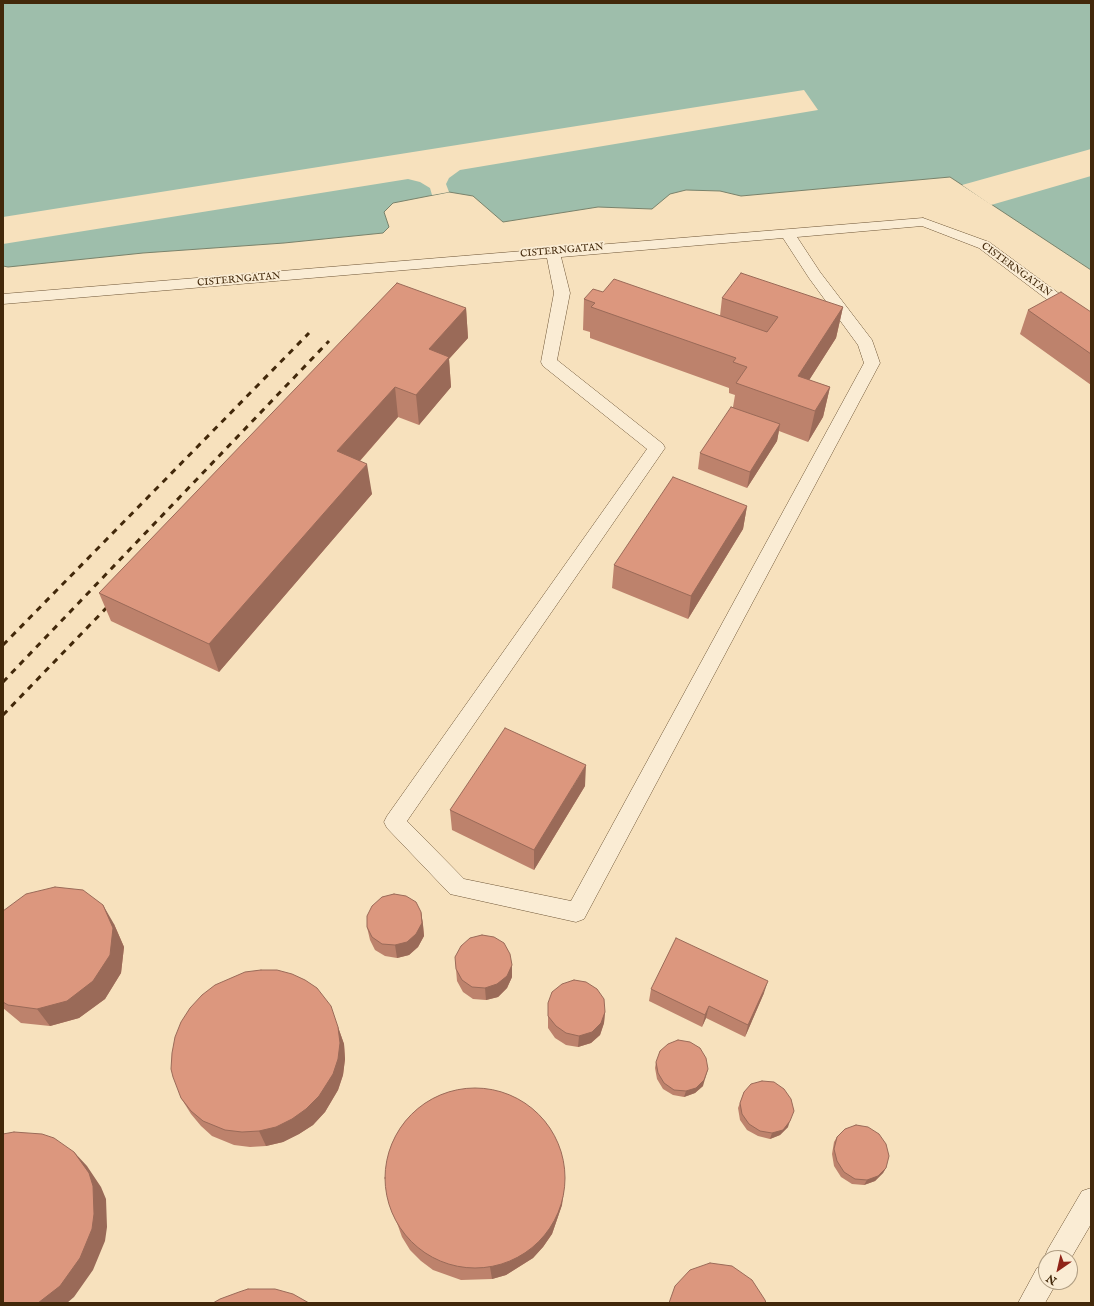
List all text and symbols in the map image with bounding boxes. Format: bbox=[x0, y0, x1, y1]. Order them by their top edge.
street label: CISTERNGATAN bbox=[520, 241, 604, 261]
street label: CISTERNGATAN bbox=[979, 241, 1053, 299]
street label: CISTERNGATAN bbox=[197, 270, 281, 290]
north arrow bbox=[1038, 1250, 1078, 1290]
text: N bbox=[1044, 1271, 1060, 1288]

